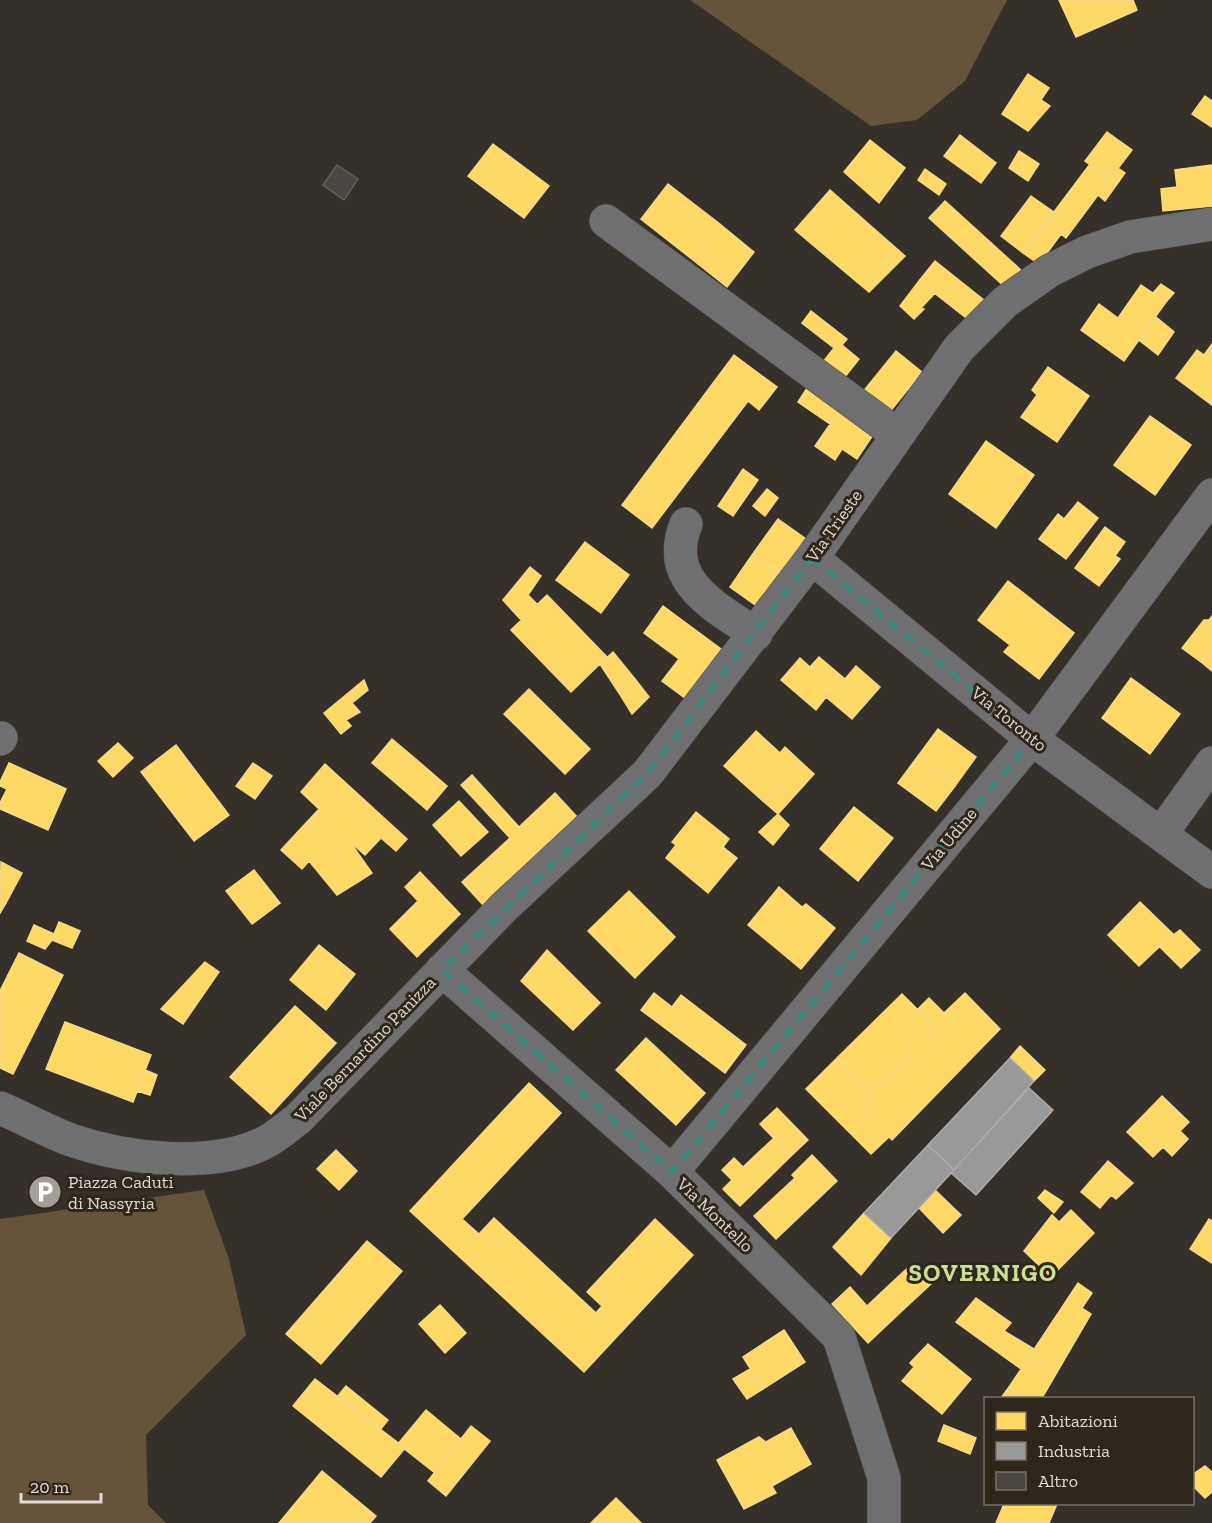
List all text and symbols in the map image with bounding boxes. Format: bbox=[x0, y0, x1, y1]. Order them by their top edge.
street label: Via Trieste bbox=[800, 485, 867, 567]
street label: Via Toronto bbox=[966, 681, 1051, 756]
street label: Via Udine bbox=[916, 803, 982, 876]
street label: Viale Bernardino Panizza bbox=[289, 971, 441, 1127]
place label: Piazza Caduti di Nassyria bbox=[68, 1171, 174, 1214]
street label: Via Montello bbox=[671, 1172, 758, 1257]
parking icon: Piazza Caduti di Nassyria bbox=[27, 1174, 63, 1210]
district label: SOVERNIGO bbox=[908, 1258, 1058, 1287]
legend bbox=[984, 1397, 1194, 1505]
text: Abitazioni bbox=[1038, 1410, 1118, 1432]
text: Industria bbox=[1038, 1440, 1110, 1462]
scale bar bbox=[21, 1466, 100, 1504]
text: Altro bbox=[1038, 1470, 1078, 1492]
text: 20 m bbox=[30, 1476, 70, 1498]

